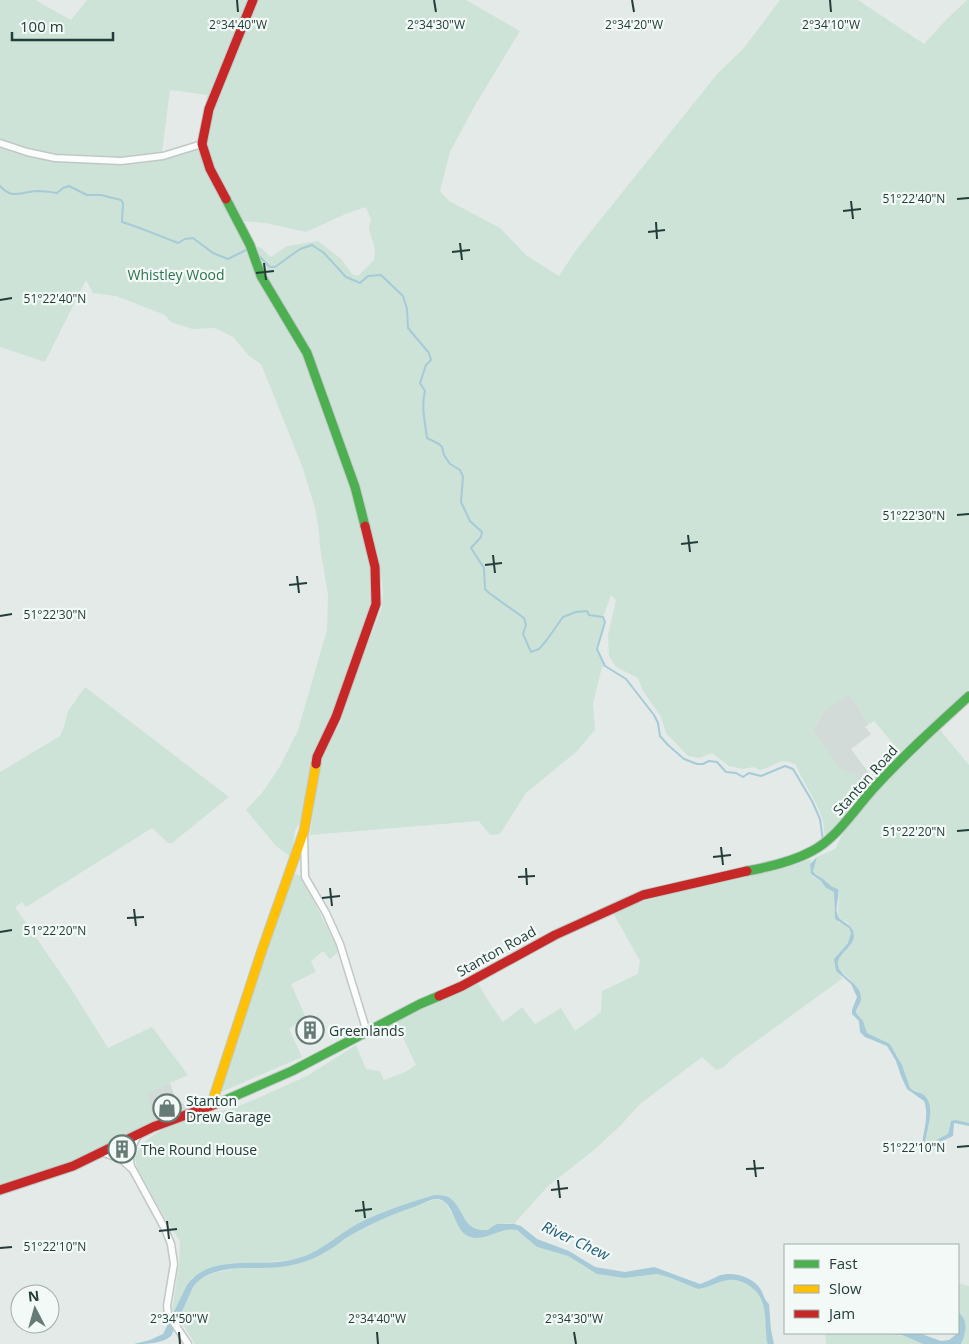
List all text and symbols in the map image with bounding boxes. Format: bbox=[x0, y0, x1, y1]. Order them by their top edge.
scale bar bbox=[12, 10, 114, 42]
text: 100 m bbox=[20, 16, 64, 36]
text: 2°34'40"W bbox=[209, 16, 267, 33]
text: 2°34'30"W bbox=[407, 16, 465, 33]
text: 2°34'20"W bbox=[605, 16, 663, 33]
text: 2°34'10"W bbox=[802, 16, 860, 33]
text: 51°22'40"N bbox=[883, 190, 945, 207]
park label: Whistley Wood bbox=[127, 265, 225, 284]
text: 51°22'40"N bbox=[24, 290, 86, 307]
text: 51°22'30"N bbox=[883, 507, 945, 524]
text: 51°22'30"N bbox=[24, 606, 86, 623]
street label: Stanton Road bbox=[828, 741, 902, 819]
text: 51°22'20"N bbox=[883, 823, 945, 840]
street label: Stanton Road bbox=[453, 921, 539, 981]
text: 51°22'20"N bbox=[24, 922, 86, 939]
building icon: Greenlands bbox=[295, 1015, 325, 1045]
place label: Greenlands bbox=[329, 1021, 405, 1040]
place label: Stanton Drew Garage bbox=[186, 1091, 271, 1126]
shop icon: Stanton Drew Garage bbox=[152, 1093, 182, 1123]
building icon: The Round House bbox=[107, 1134, 137, 1164]
text: 51°22'10"N bbox=[883, 1139, 945, 1156]
place label: The Round House bbox=[141, 1140, 257, 1159]
water label: River Chew bbox=[539, 1216, 614, 1265]
text: 51°22'10"N bbox=[24, 1238, 86, 1255]
legend bbox=[784, 1244, 959, 1334]
text: Fast bbox=[829, 1253, 858, 1273]
text: Slow bbox=[829, 1278, 862, 1298]
north arrow bbox=[10, 1284, 60, 1334]
text: N bbox=[27, 1286, 40, 1306]
text: Jam bbox=[827, 1303, 855, 1323]
text: 2°34'50"W bbox=[150, 1310, 208, 1327]
text: 2°34'40"W bbox=[348, 1310, 406, 1327]
text: 2°34'30"W bbox=[545, 1310, 603, 1327]

